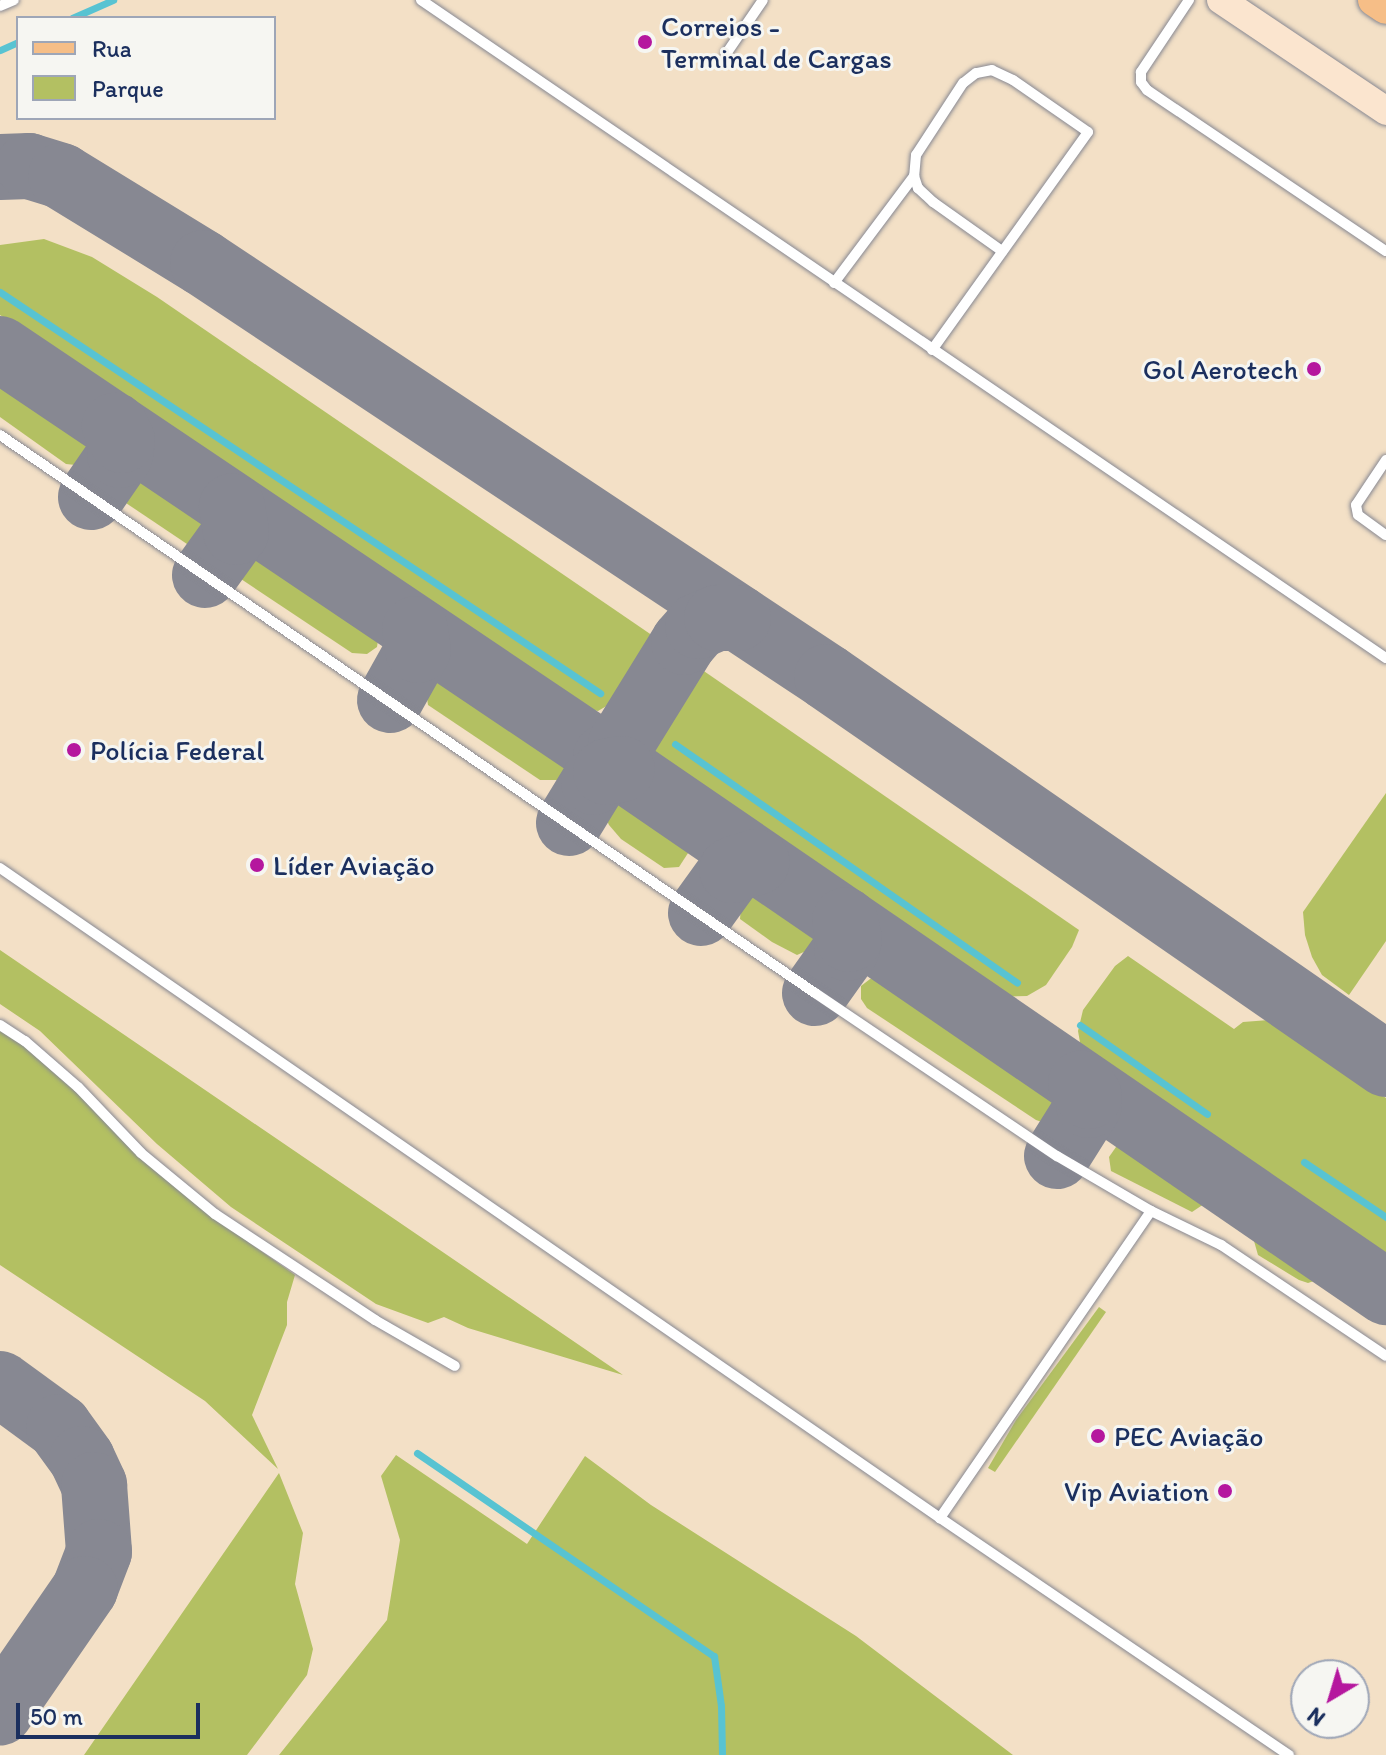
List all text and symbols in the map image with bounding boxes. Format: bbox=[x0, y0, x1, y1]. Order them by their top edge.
place label: Correios - Terminal de Cargas bbox=[661, 9, 892, 75]
legend bbox=[16, 16, 276, 120]
marker: Correios - Terminal de Cargas bbox=[636, 33, 654, 51]
text: Rua bbox=[92, 34, 132, 63]
text: Parque bbox=[92, 74, 164, 103]
place label: Gol Aerotech bbox=[1141, 352, 1298, 386]
marker: Gol Aerotech bbox=[1305, 360, 1323, 378]
place label: Polícia Federal bbox=[90, 733, 264, 767]
marker: Polícia Federal bbox=[65, 741, 83, 759]
place label: Líder Aviação bbox=[273, 848, 433, 882]
marker: Líder Aviação bbox=[248, 856, 266, 874]
place label: PEC Aviação bbox=[1114, 1419, 1263, 1453]
marker: PEC Aviação bbox=[1089, 1427, 1107, 1445]
place label: Vip Aviation bbox=[1065, 1474, 1209, 1508]
marker: Vip Aviation bbox=[1216, 1482, 1234, 1500]
north arrow bbox=[1290, 1659, 1370, 1739]
scale bar bbox=[20, 1687, 204, 1737]
text: 50 m bbox=[30, 1702, 83, 1731]
text: N bbox=[1302, 1702, 1330, 1732]

